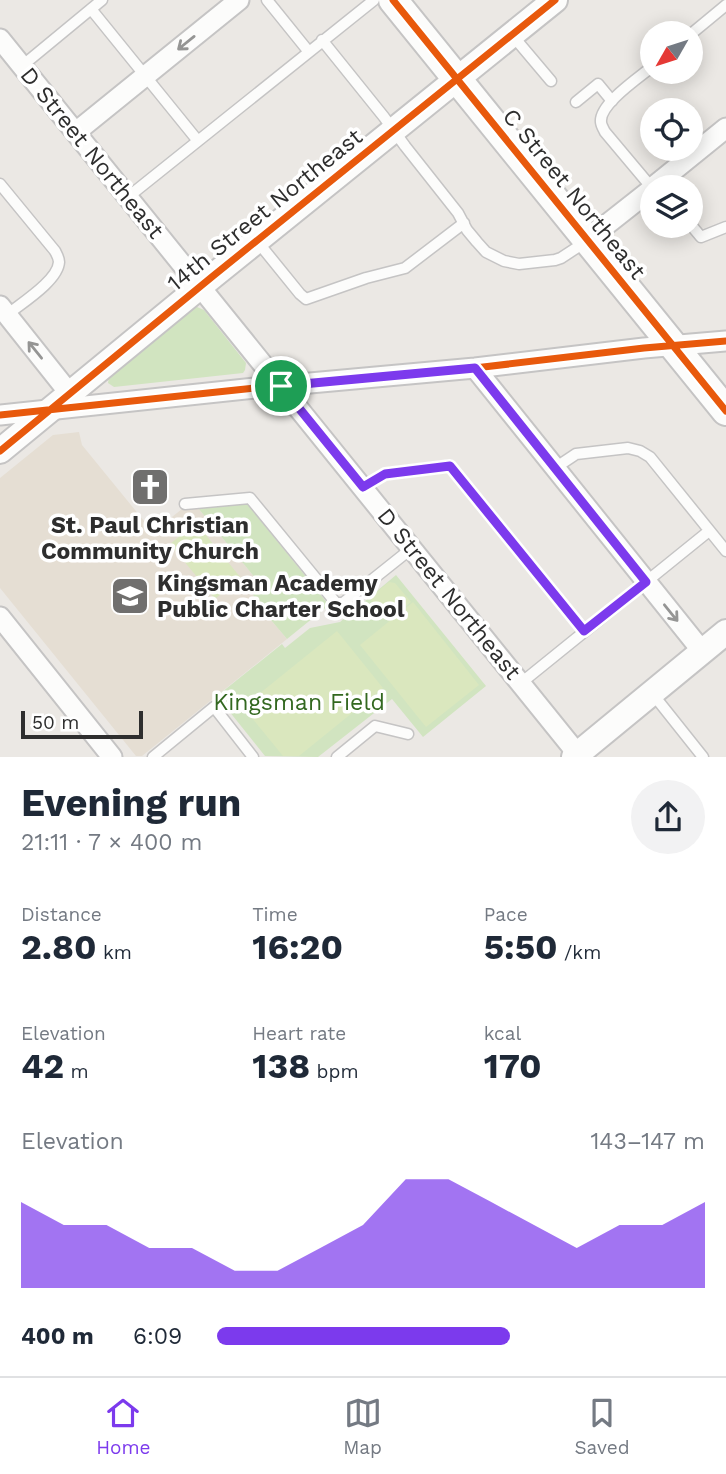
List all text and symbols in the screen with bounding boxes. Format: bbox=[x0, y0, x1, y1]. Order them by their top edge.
north arrow bbox=[640, 21, 704, 84]
map controls bbox=[640, 21, 703, 238]
one-way arrow bbox=[177, 35, 195, 51]
street label: D Street Northeast bbox=[15, 62, 170, 244]
button: locate bbox=[640, 98, 703, 161]
street label: C Street Northeast bbox=[497, 103, 651, 285]
street label: 14th Street Northeast bbox=[162, 123, 368, 297]
button: layers bbox=[640, 175, 703, 238]
one-way arrow bbox=[28, 342, 43, 360]
pin bbox=[251, 356, 311, 416]
icon: arrive bbox=[262, 367, 300, 405]
church icon: St. Paul Christian Community Church bbox=[129, 466, 171, 508]
street label: D Street Northeast bbox=[372, 503, 527, 685]
place label: St. Paul Christian Community Church bbox=[41, 512, 259, 565]
place label: Kingsman Academy Public Charter School bbox=[157, 570, 405, 623]
school or university icon: Kingsman Academy Public Charter School bbox=[109, 575, 151, 617]
one-way arrow bbox=[663, 603, 678, 621]
park label: Kingsman Field bbox=[213, 689, 385, 716]
scale bar bbox=[21, 708, 144, 739]
text: 50 m bbox=[32, 711, 79, 734]
button: share bbox=[631, 780, 705, 854]
text: Evening run bbox=[21, 781, 241, 825]
text: 21:11 · 7 × 400 m bbox=[21, 829, 202, 856]
text: Distance bbox=[21, 903, 102, 926]
text: Time bbox=[252, 903, 298, 926]
text: Pace bbox=[484, 903, 528, 926]
text: 2.80 bbox=[21, 926, 97, 968]
text: 16:20 bbox=[252, 926, 343, 968]
text: 5:50 bbox=[484, 926, 558, 968]
text: km bbox=[97, 941, 132, 964]
text: /km bbox=[558, 941, 601, 964]
text: Elevation bbox=[21, 1022, 106, 1045]
text: Heart rate bbox=[252, 1022, 346, 1045]
text: kcal bbox=[484, 1022, 521, 1045]
text: 42 bbox=[21, 1045, 64, 1087]
text: 138 bbox=[252, 1045, 310, 1087]
text: 170 bbox=[484, 1045, 542, 1087]
text: m bbox=[64, 1060, 89, 1083]
text: bpm bbox=[310, 1060, 359, 1083]
text: Elevation bbox=[21, 1128, 124, 1155]
text: 143–147 m bbox=[590, 1128, 705, 1155]
text: 400 m bbox=[21, 1323, 94, 1350]
text: 6:09 bbox=[133, 1323, 182, 1350]
tab: Home bbox=[96, 1394, 151, 1459]
tab: Map bbox=[343, 1394, 382, 1459]
tab: Saved bbox=[574, 1394, 630, 1459]

